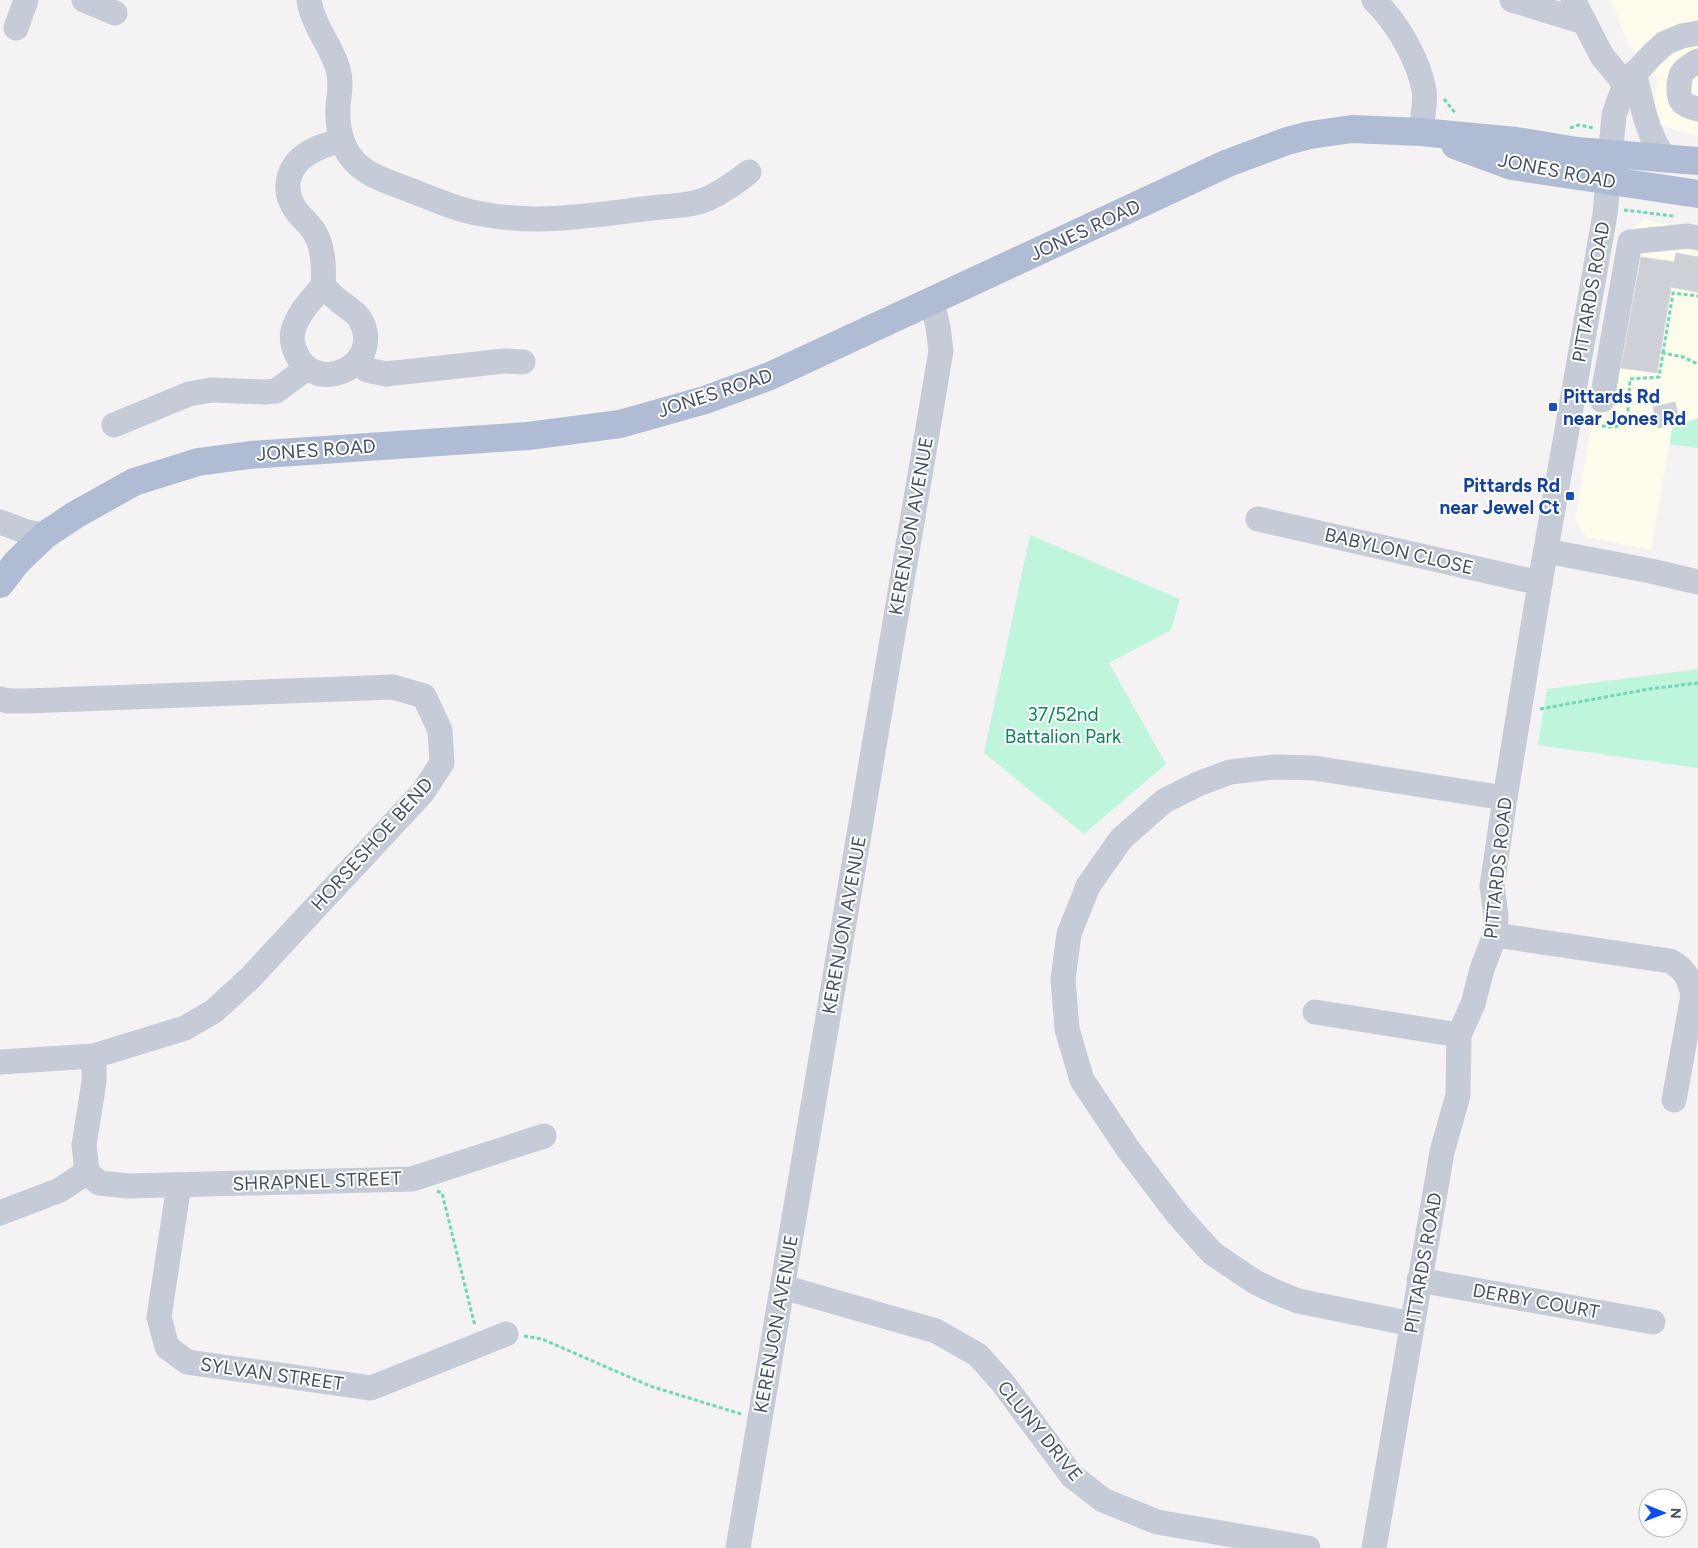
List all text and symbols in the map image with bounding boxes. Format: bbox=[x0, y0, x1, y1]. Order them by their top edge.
street label: JONES ROAD bbox=[1496, 148, 1618, 194]
street label: JONES ROAD bbox=[1026, 194, 1144, 266]
street label: PITTARDS ROAD bbox=[1567, 220, 1615, 364]
street label: JONES ROAD bbox=[655, 364, 775, 422]
place label: Pittards Rd near Jones Rd bbox=[1563, 385, 1686, 430]
marker: Pittards Rd near Jones Rd bbox=[1547, 401, 1559, 413]
street label: JONES ROAD bbox=[256, 434, 376, 466]
street label: KERENJON AVENUE bbox=[884, 435, 938, 617]
place label: Pittards Rd near Jewel Ct bbox=[1440, 474, 1560, 519]
marker: Pittards Rd near Jewel Ct bbox=[1564, 490, 1576, 502]
street label: BABYLON CLOSE bbox=[1322, 523, 1476, 579]
park label: 37/52nd Battalion Park bbox=[1005, 703, 1122, 748]
street label: HORSESHOE BEND bbox=[306, 773, 438, 915]
street label: PITTARDS ROAD bbox=[1479, 796, 1517, 940]
street label: KERENJON AVENUE bbox=[817, 834, 871, 1016]
street label: SHRAPNEL STREET bbox=[232, 1167, 402, 1195]
street label: PITTARDS ROAD bbox=[1399, 1191, 1447, 1335]
street label: KERENJON AVENUE bbox=[749, 1233, 803, 1415]
street label: DERBY COURT bbox=[1471, 1279, 1602, 1324]
street label: SYLVAN STREET bbox=[199, 1353, 346, 1396]
street label: CLUNY DRIVE bbox=[993, 1376, 1087, 1486]
north arrow bbox=[1638, 1488, 1688, 1538]
text: N bbox=[1667, 1508, 1684, 1519]

